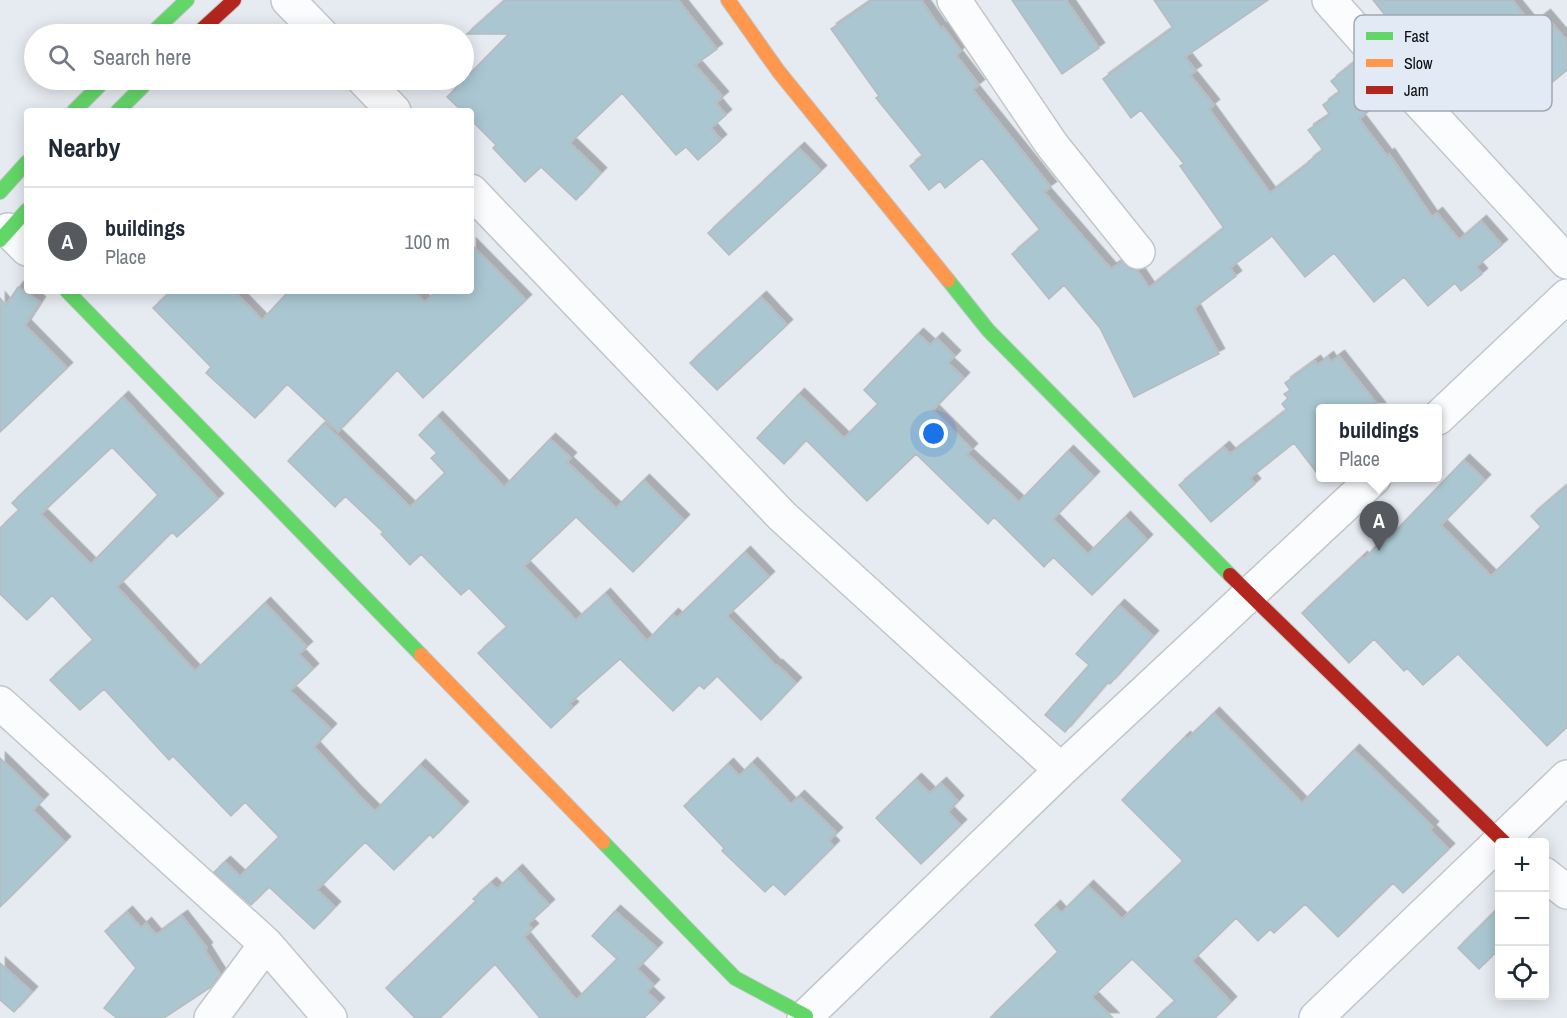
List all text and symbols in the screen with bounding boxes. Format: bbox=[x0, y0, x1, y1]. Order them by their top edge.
legend bbox=[1354, 15, 1552, 111]
search box bbox=[24, 24, 474, 90]
text: Fast bbox=[1404, 25, 1429, 47]
icon: search bbox=[45, 41, 78, 74]
text: Search here bbox=[93, 42, 191, 72]
text: Slow bbox=[1404, 52, 1433, 74]
text: Jam bbox=[1404, 79, 1429, 101]
text: Nearby bbox=[48, 130, 120, 165]
text: buildings bbox=[105, 213, 185, 243]
text: A bbox=[62, 228, 73, 255]
text: 100 m bbox=[404, 228, 450, 255]
text: Place bbox=[105, 243, 146, 270]
popup bbox=[1316, 404, 1442, 482]
text: buildings bbox=[1339, 415, 1419, 445]
your location bbox=[919, 419, 948, 448]
text: Place bbox=[1339, 445, 1380, 472]
pin: A bbox=[1360, 502, 1398, 551]
map controls bbox=[1495, 838, 1549, 1000]
button: + bbox=[1495, 838, 1549, 892]
button: − bbox=[1495, 892, 1549, 946]
button: locate bbox=[1495, 946, 1549, 1000]

